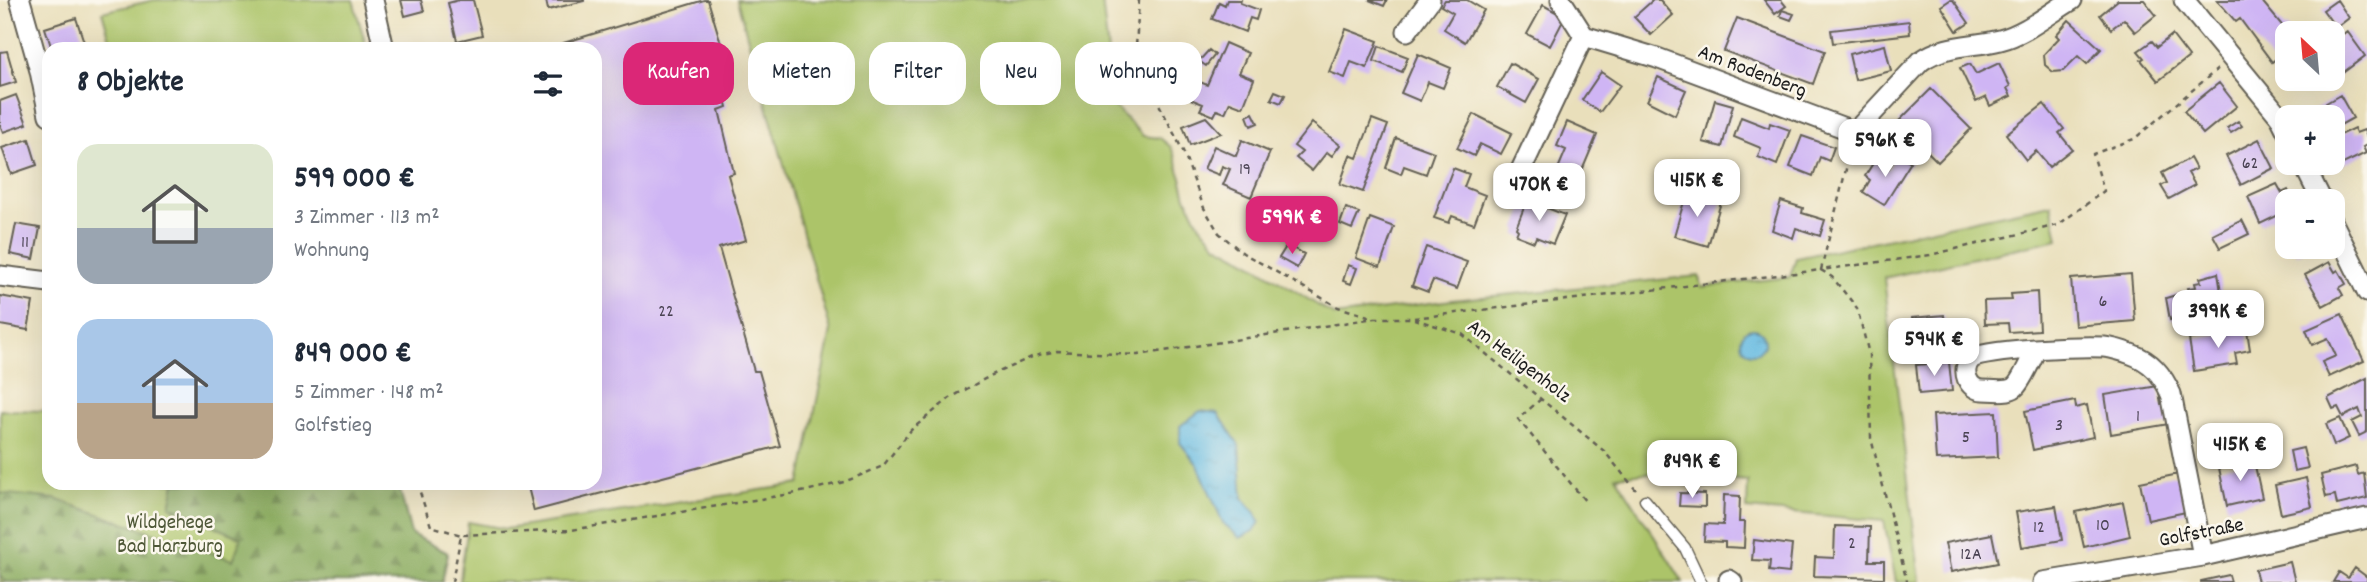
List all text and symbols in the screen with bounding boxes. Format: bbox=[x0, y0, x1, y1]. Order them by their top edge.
north arrow bbox=[2275, 21, 2345, 91]
map controls bbox=[2275, 21, 2345, 259]
street label: Am Rodenberg bbox=[1693, 38, 1811, 107]
chip: Kaufen bbox=[623, 42, 734, 105]
chip: Mieten bbox=[748, 42, 855, 105]
chip: Filter bbox=[869, 42, 966, 105]
chip: Neu bbox=[980, 42, 1061, 105]
chip: Wohnung bbox=[1075, 42, 1202, 105]
text: 8 Objekte bbox=[77, 63, 184, 106]
icon: filters bbox=[529, 65, 567, 103]
button: + bbox=[2275, 105, 2345, 175]
pin: 596K € bbox=[1828, 120, 1942, 179]
text: 596K € bbox=[1854, 125, 1916, 158]
house number: 62 bbox=[2242, 152, 2258, 177]
house number: 19 bbox=[1239, 158, 1251, 183]
text: 599 000 € bbox=[294, 159, 415, 202]
pin: 415K € bbox=[1640, 160, 1754, 219]
pin: 470K € bbox=[1482, 164, 1596, 223]
text: 415K € bbox=[1670, 165, 1724, 198]
text: 470K € bbox=[1509, 169, 1569, 202]
icon: home bbox=[133, 172, 217, 256]
button: − bbox=[2275, 189, 2345, 259]
pin: 599K € bbox=[1235, 196, 1349, 256]
text: 3 Zimmer · 113 m² bbox=[294, 202, 440, 235]
text: 599K € bbox=[1262, 202, 1322, 235]
house number: 11 bbox=[21, 231, 29, 256]
text: Wohnung bbox=[294, 235, 369, 268]
house number: 6 bbox=[2099, 290, 2107, 315]
pin: 399K € bbox=[2161, 290, 2275, 350]
text: 399K € bbox=[2188, 296, 2248, 329]
house number: 22 bbox=[658, 300, 674, 325]
street label: Am Heiligenholz bbox=[1460, 313, 1577, 412]
pin: 594K € bbox=[1877, 318, 1991, 378]
text: 594K € bbox=[1904, 324, 1964, 357]
text: 849 000 € bbox=[294, 334, 412, 377]
icon: home bbox=[133, 347, 217, 431]
text: 5 Zimmer · 148 m² bbox=[294, 377, 444, 410]
house number: 1 bbox=[2136, 405, 2140, 430]
text: Golfstieg bbox=[294, 410, 372, 443]
house number: 3 bbox=[2055, 414, 2063, 439]
pin: 415K € bbox=[2183, 424, 2297, 483]
house number: 5 bbox=[1962, 426, 1970, 451]
text: 415K € bbox=[2213, 429, 2267, 462]
pin: 849K € bbox=[1635, 440, 1749, 500]
text: 849K € bbox=[1663, 446, 1721, 479]
park label: Wildgehege Bad Harzburg bbox=[117, 509, 223, 563]
street label: Golfstraße bbox=[2157, 511, 2247, 557]
house number: 10 bbox=[2096, 514, 2110, 539]
house number: 12 bbox=[2033, 516, 2045, 541]
house number: 2 bbox=[1848, 532, 1856, 557]
house number: 12A bbox=[1960, 543, 1982, 568]

